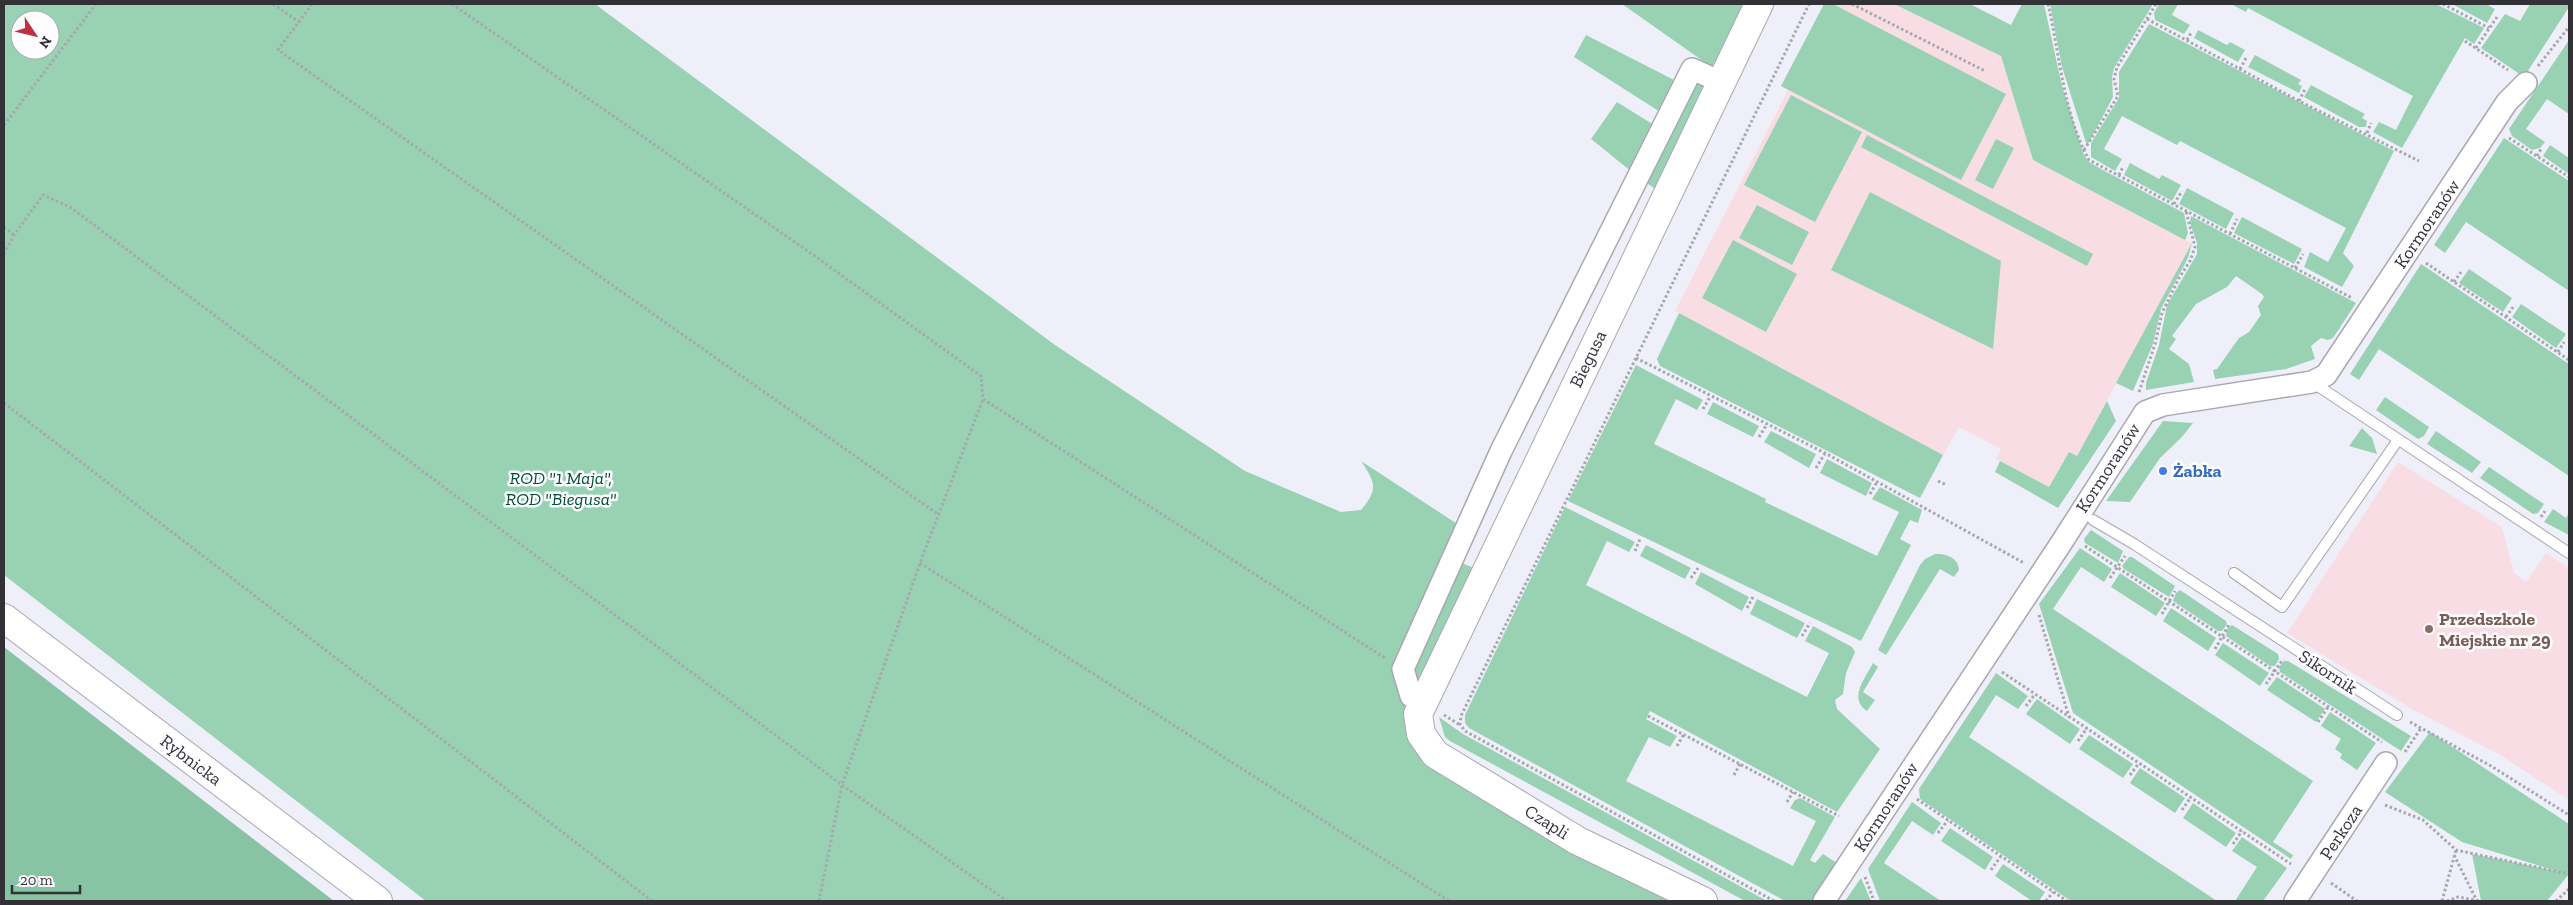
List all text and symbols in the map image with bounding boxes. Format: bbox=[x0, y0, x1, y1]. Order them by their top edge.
north arrow bbox=[10, 10, 60, 60]
text: N bbox=[35, 33, 55, 52]
street label: Kormoranów bbox=[2389, 175, 2465, 273]
street label: Biegusa bbox=[1565, 327, 1611, 391]
street label: Kormoranów bbox=[2071, 419, 2145, 517]
place label: Żabka bbox=[2173, 460, 2222, 482]
marker: Żabka bbox=[2157, 465, 2169, 477]
park label: ROD "1 Maja", ROD "Biegusa" bbox=[506, 467, 617, 510]
place label: Przedszkole Miejskie nr 29 bbox=[2439, 608, 2551, 651]
marker: Przedszkole Miejskie nr 29 bbox=[2423, 623, 2435, 635]
street label: Sikornik bbox=[2295, 645, 2362, 699]
street label: Rybnicka bbox=[156, 730, 226, 790]
street label: Kormoranów bbox=[1849, 758, 1923, 856]
street label: Czapli bbox=[1521, 800, 1573, 844]
street label: Perkoza bbox=[2315, 800, 2367, 864]
scale bar bbox=[12, 862, 80, 894]
text: 20 m bbox=[20, 871, 53, 889]

